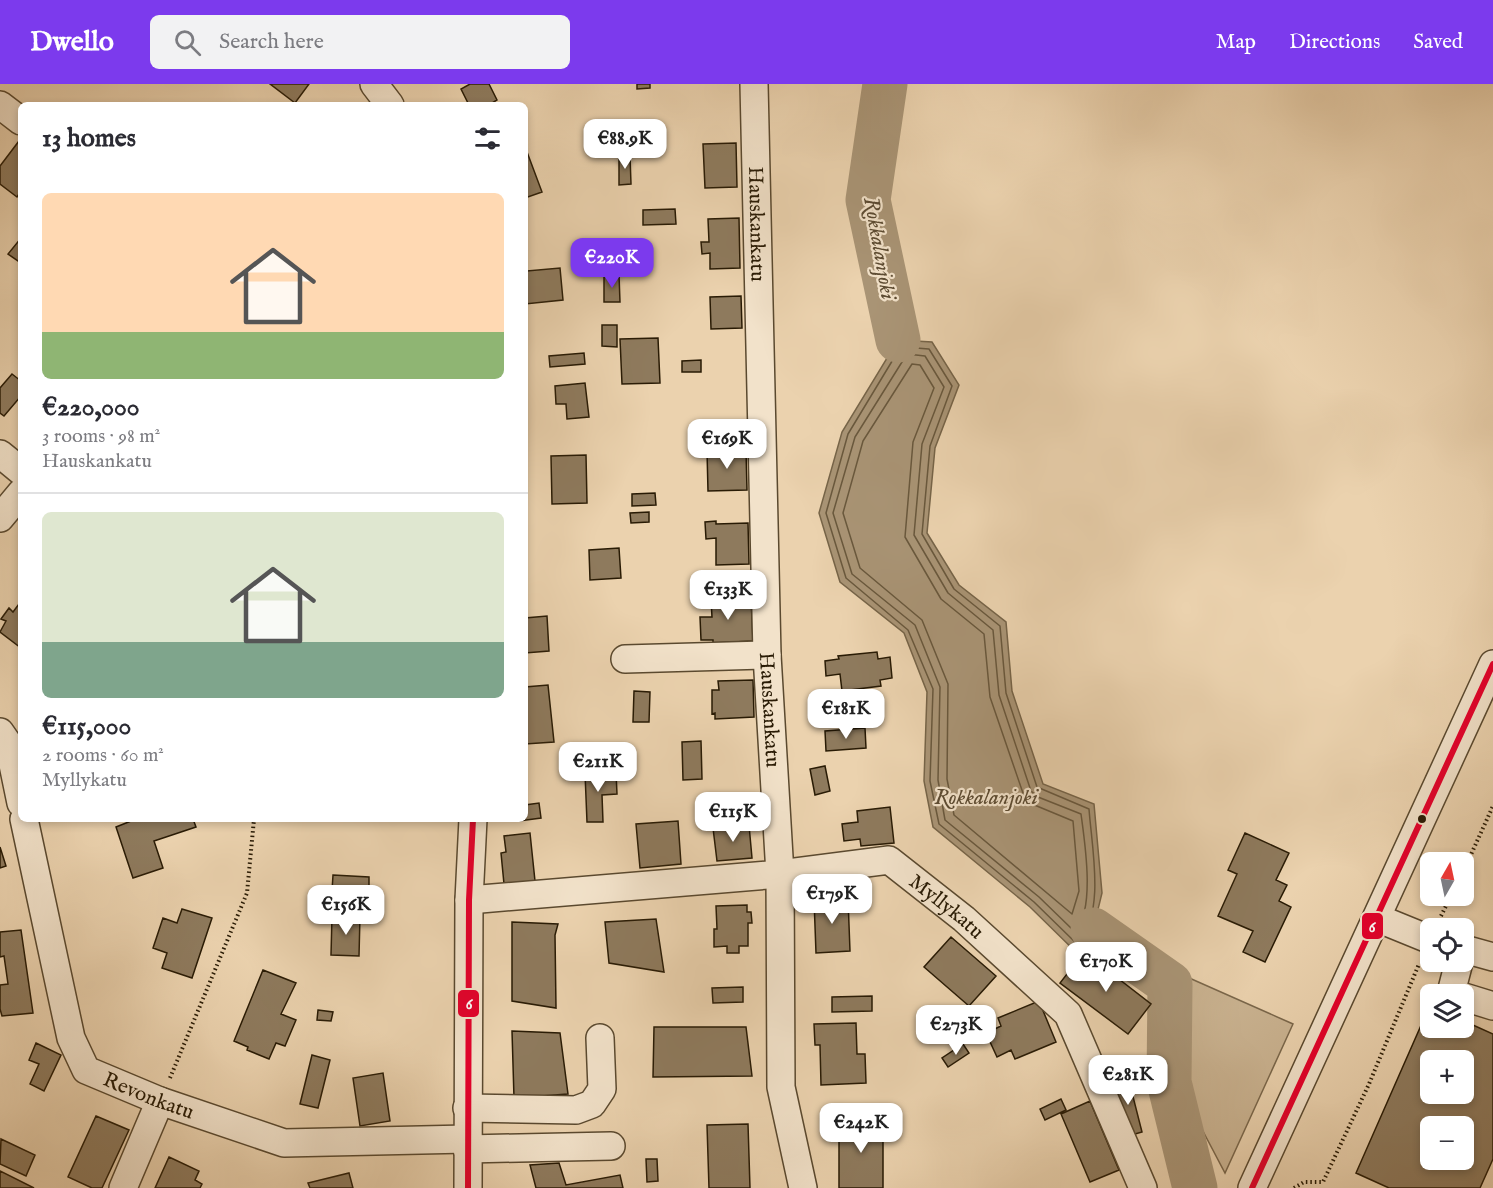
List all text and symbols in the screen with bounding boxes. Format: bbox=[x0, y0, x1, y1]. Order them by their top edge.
search box bbox=[150, 15, 570, 69]
text: Dwello bbox=[30, 25, 114, 60]
icon: search bbox=[171, 26, 204, 59]
text: Search here bbox=[219, 28, 324, 56]
text: Map bbox=[1216, 29, 1256, 56]
text: Directions bbox=[1289, 29, 1380, 56]
text: Saved bbox=[1413, 29, 1463, 56]
pin: €88.9K bbox=[576, 119, 674, 170]
text: 13 homes bbox=[42, 122, 136, 155]
icon: filters bbox=[471, 122, 504, 155]
text: €88.9K bbox=[598, 126, 652, 151]
street label: Hauskankatu bbox=[741, 166, 770, 282]
water label: Rokkalanjoki bbox=[856, 195, 902, 303]
icon: home bbox=[219, 232, 327, 340]
pin: €220K bbox=[570, 238, 654, 289]
text: €220K bbox=[585, 245, 639, 270]
text: €220,000 bbox=[42, 391, 140, 424]
pin: €169K bbox=[685, 419, 769, 470]
text: 3 rooms · 98 m² bbox=[42, 424, 160, 449]
text: €169K bbox=[702, 426, 752, 451]
text: Hauskankatu bbox=[42, 449, 152, 474]
icon: home bbox=[219, 551, 327, 659]
pin: €133K bbox=[686, 570, 770, 621]
text: €133K bbox=[704, 577, 752, 602]
street label: Hauskankatu bbox=[752, 651, 786, 768]
pin: €181K bbox=[804, 689, 888, 740]
text: €181K bbox=[822, 696, 870, 721]
text: €115,000 bbox=[42, 710, 131, 743]
pin: €211K bbox=[556, 742, 640, 793]
text: 2 rooms · 60 m² bbox=[42, 743, 164, 768]
text: €211K bbox=[573, 749, 623, 774]
text: Myllykatu bbox=[42, 768, 127, 793]
water label: Rokkalanjoki bbox=[934, 784, 1040, 812]
pin: €115K bbox=[691, 792, 775, 843]
text: €115K bbox=[709, 799, 757, 824]
unlabelled marker bbox=[1416, 813, 1428, 825]
north arrow bbox=[1420, 852, 1474, 906]
map controls bbox=[1420, 852, 1474, 1170]
street label: Myllykatu bbox=[903, 869, 989, 946]
pin: €179K bbox=[790, 874, 874, 925]
text: €179K bbox=[806, 881, 858, 906]
pin: €156K bbox=[304, 885, 388, 936]
text: €156K bbox=[321, 892, 371, 917]
line badge: 6 bbox=[1361, 912, 1384, 940]
text: 6 bbox=[1369, 918, 1377, 938]
button: locate bbox=[1420, 918, 1474, 972]
pin: €170K bbox=[1064, 942, 1148, 993]
text: €170K bbox=[1080, 949, 1132, 974]
button: layers bbox=[1420, 984, 1474, 1038]
line badge: 6 bbox=[457, 989, 480, 1018]
text: 6 bbox=[466, 995, 474, 1015]
pin: €273K bbox=[914, 1005, 998, 1056]
text: €273K bbox=[930, 1012, 982, 1037]
button: + bbox=[1420, 1050, 1474, 1104]
pin: €281K bbox=[1086, 1055, 1170, 1106]
text: €281K bbox=[1103, 1062, 1153, 1087]
street label: Revonkatu bbox=[99, 1067, 197, 1127]
pin: €242K bbox=[819, 1103, 903, 1154]
text: €242K bbox=[834, 1110, 888, 1135]
button: − bbox=[1420, 1116, 1474, 1170]

